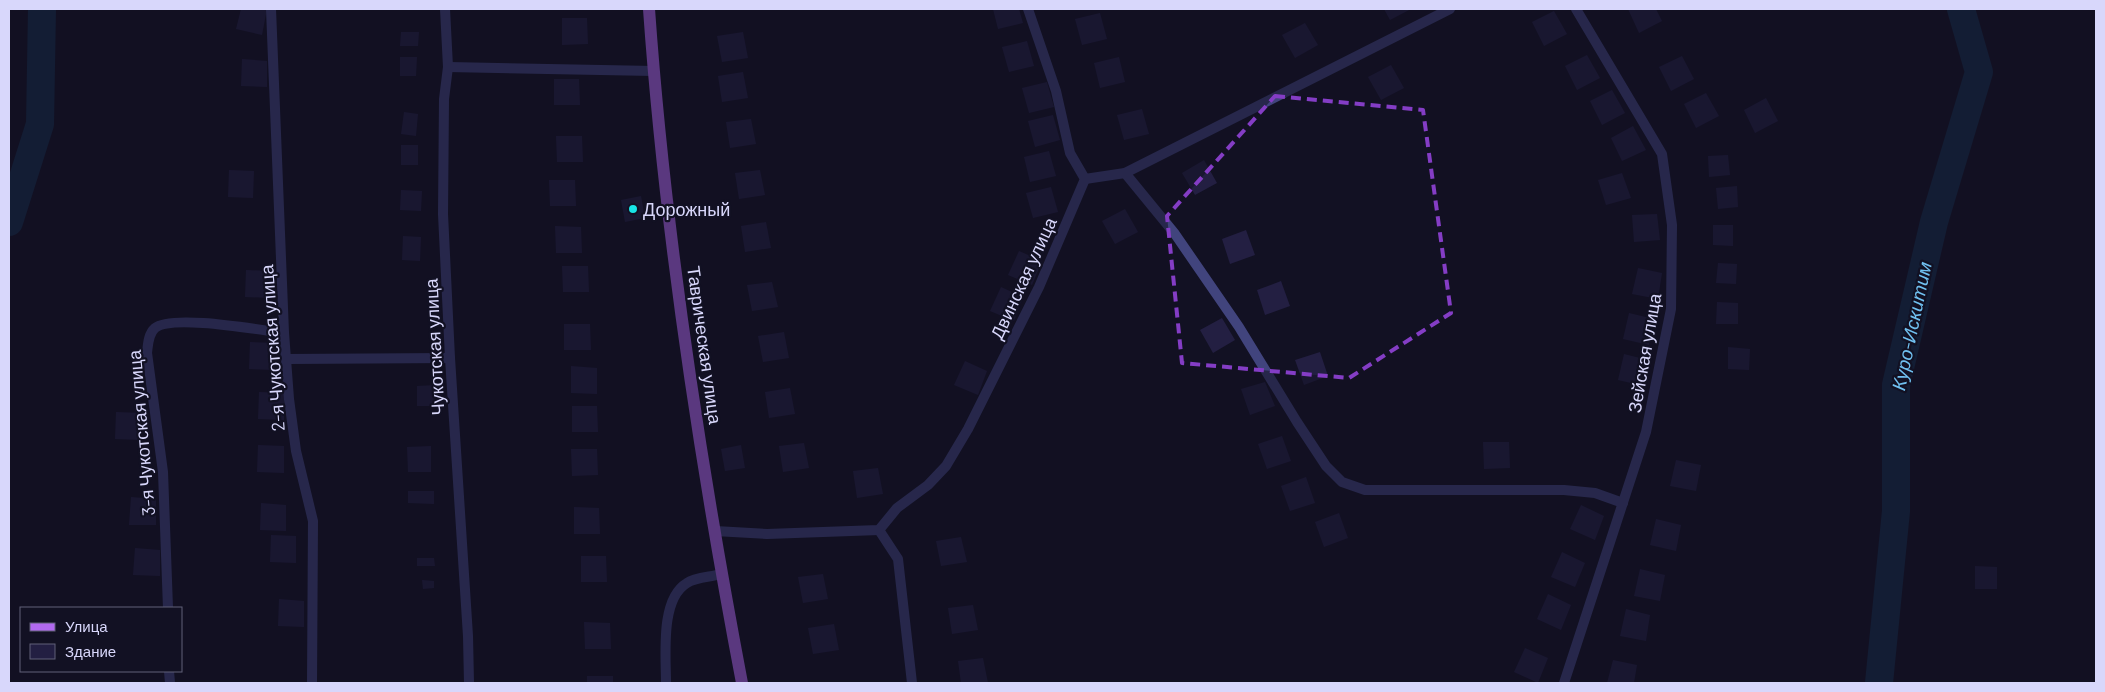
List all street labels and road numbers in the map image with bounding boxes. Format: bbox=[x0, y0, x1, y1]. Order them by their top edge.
street label: Двинская улица bbox=[985, 213, 1061, 342]
street label: 2-я Чукотская улица bbox=[255, 263, 289, 432]
street label: Таврическая улица bbox=[683, 265, 727, 426]
street label: Чукотская улица bbox=[419, 277, 449, 416]
street label: Зейская улица bbox=[1623, 291, 1666, 415]
street label: 3-я Чукотская улица bbox=[123, 348, 159, 517]

